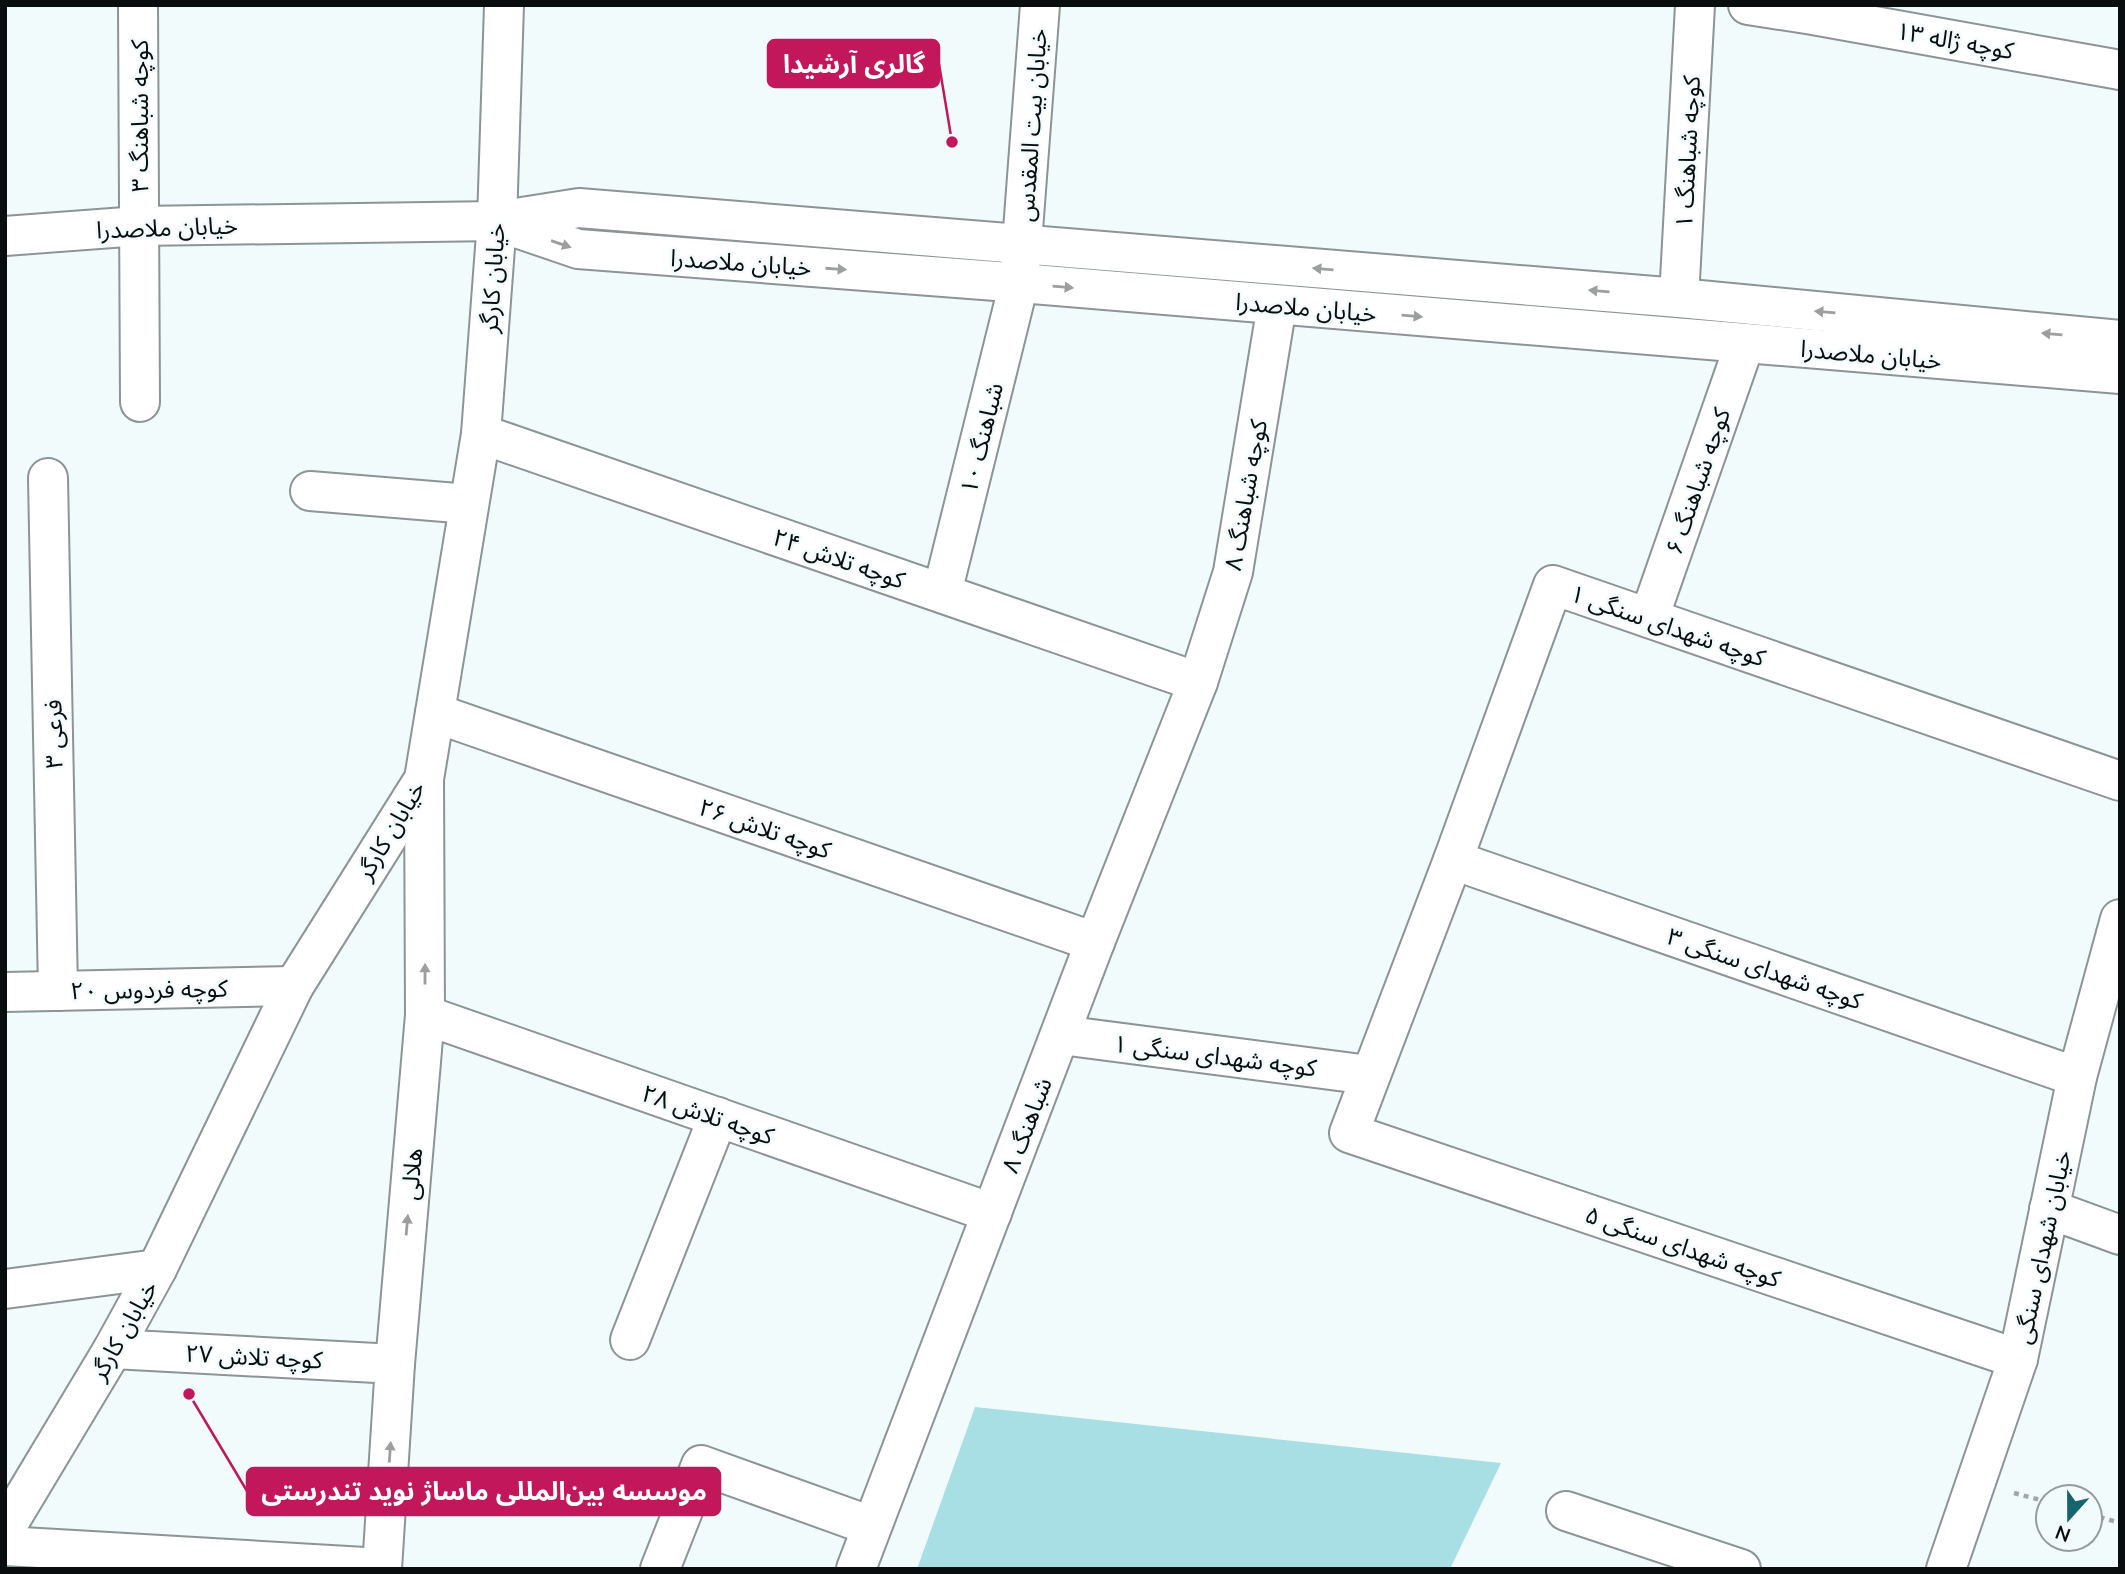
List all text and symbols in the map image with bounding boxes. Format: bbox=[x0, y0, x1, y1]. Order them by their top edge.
street label: کوچه ژاله ۱۳ bbox=[1894, 15, 2017, 66]
street label: خیابان بیت المقدس bbox=[1009, 27, 1053, 223]
street label: کوچه شباهنگ ۳ bbox=[124, 39, 155, 192]
callout: گالری آرشیدا bbox=[768, 40, 939, 87]
text: گالری آرشیدا bbox=[783, 47, 926, 80]
street label: کوچه شباهنگ ۱ bbox=[1668, 74, 1707, 229]
street label: خیابان ملاصدرا bbox=[96, 210, 238, 244]
street label: خیابان کارگر bbox=[473, 222, 511, 335]
one-way arrow bbox=[551, 239, 572, 250]
street label: خیابان ملاصدرا bbox=[669, 242, 813, 282]
one-way arrow bbox=[1312, 263, 1334, 274]
one-way arrow bbox=[825, 264, 847, 275]
one-way arrow bbox=[1052, 282, 1074, 293]
one-way arrow bbox=[1588, 285, 1610, 296]
street label: خیابان ملاصدرا bbox=[1234, 286, 1378, 328]
one-way arrow bbox=[1814, 306, 1836, 317]
one-way arrow bbox=[1401, 311, 1423, 322]
one-way arrow bbox=[2041, 328, 2063, 339]
street label: خیابان ملاصدرا bbox=[1799, 333, 1943, 375]
street label: شباهنگ ۱۰ bbox=[953, 379, 1009, 497]
street label: کوچه شباهنگ ۶ bbox=[1658, 403, 1737, 558]
street label: کوچه شباهنگ ۸ bbox=[1217, 416, 1274, 573]
street label: کوچه تلاش ۲۴ bbox=[769, 521, 910, 596]
street label: کوچه شهدای سنگی ۱ bbox=[1566, 578, 1770, 674]
street label: فرعی ۳ bbox=[37, 699, 69, 769]
street label: خیابان کارگر bbox=[348, 775, 431, 886]
street label: کوچه تلاش ۲۶ bbox=[695, 791, 836, 866]
street label: کوچه شهدای سنگی ۳ bbox=[1663, 921, 1867, 1017]
one-way arrow bbox=[419, 962, 431, 984]
street label: کوچه فردوس ۲۰ bbox=[70, 973, 229, 1006]
street label: کوچه شهدای سنگی ۱ bbox=[1112, 1028, 1319, 1084]
street label: شباهنگ ۸ bbox=[994, 1073, 1058, 1177]
street label: کوچه تلاش ۲۸ bbox=[638, 1077, 779, 1152]
street label: هلالی bbox=[394, 1147, 428, 1201]
street label: خیابان شهدای سنگی bbox=[2007, 1147, 2077, 1347]
street label: کوچه شهدای سنگی ۵ bbox=[1581, 1199, 1785, 1295]
one-way arrow bbox=[402, 1214, 413, 1236]
street label: خیابان کارگر bbox=[82, 1275, 164, 1386]
street label: کوچه تلاش ۲۷ bbox=[184, 1337, 325, 1376]
one-way arrow bbox=[385, 1441, 396, 1463]
callout: موسسه بین‌المللی ماساژ نوید تندرستی bbox=[247, 1468, 720, 1515]
text: موسسه بین‌المللی ماساژ نوید تندرستی bbox=[261, 1474, 707, 1507]
north arrow bbox=[2034, 1483, 2104, 1553]
text: N bbox=[2052, 1520, 2074, 1548]

